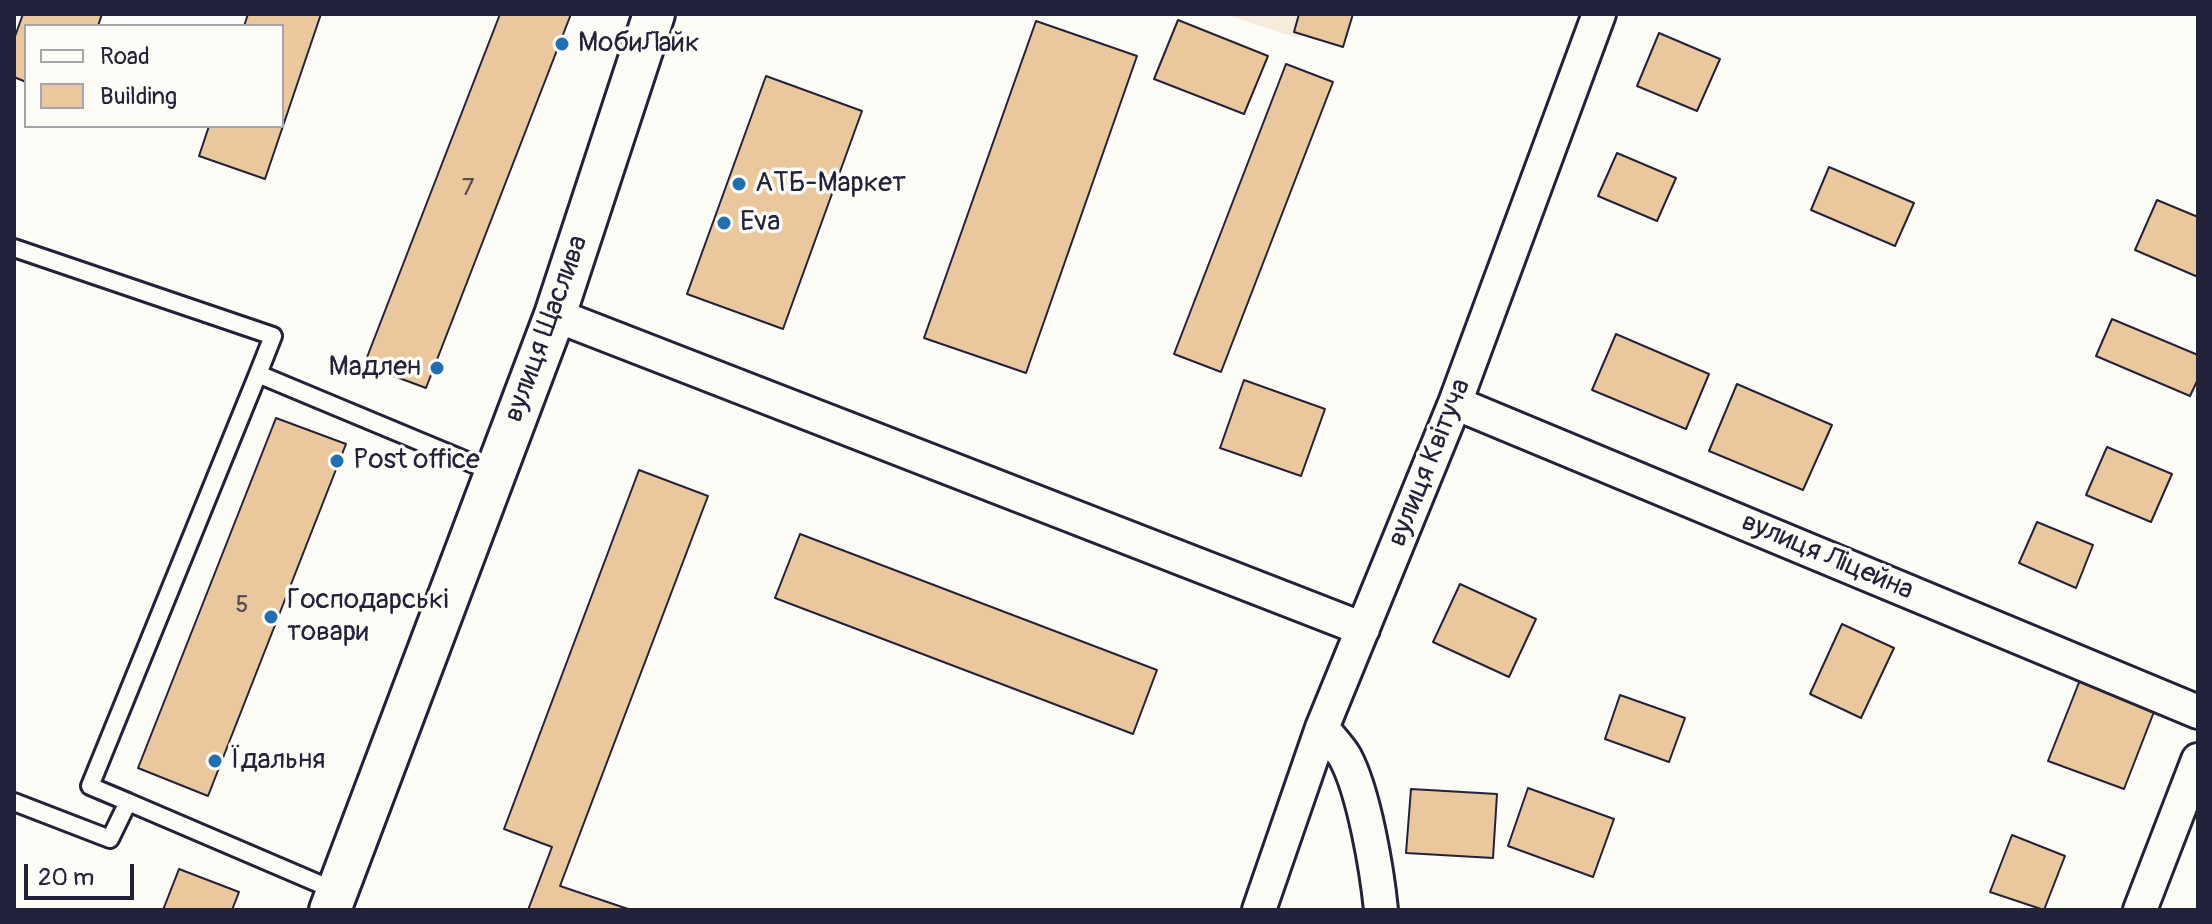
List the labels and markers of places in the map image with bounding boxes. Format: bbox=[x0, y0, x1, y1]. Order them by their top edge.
place label: МобиЛайк bbox=[578, 27, 699, 61]
marker: МобиЛайк bbox=[553, 35, 571, 53]
place label: АТБ-Маркет bbox=[755, 167, 906, 201]
marker: АТБ-Маркет bbox=[730, 175, 748, 193]
place label: Eva bbox=[740, 206, 780, 240]
marker: Eva bbox=[715, 214, 733, 232]
place label: Мадлен bbox=[329, 351, 421, 385]
marker: Мадлен bbox=[428, 359, 446, 377]
place label: Post office bbox=[353, 444, 480, 478]
marker: Post office bbox=[328, 452, 346, 470]
place label: Господарські товари bbox=[287, 584, 449, 650]
marker: Господарські товари bbox=[262, 608, 280, 626]
place label: Їдальня bbox=[231, 744, 325, 778]
marker: Їдальня bbox=[206, 752, 224, 770]

